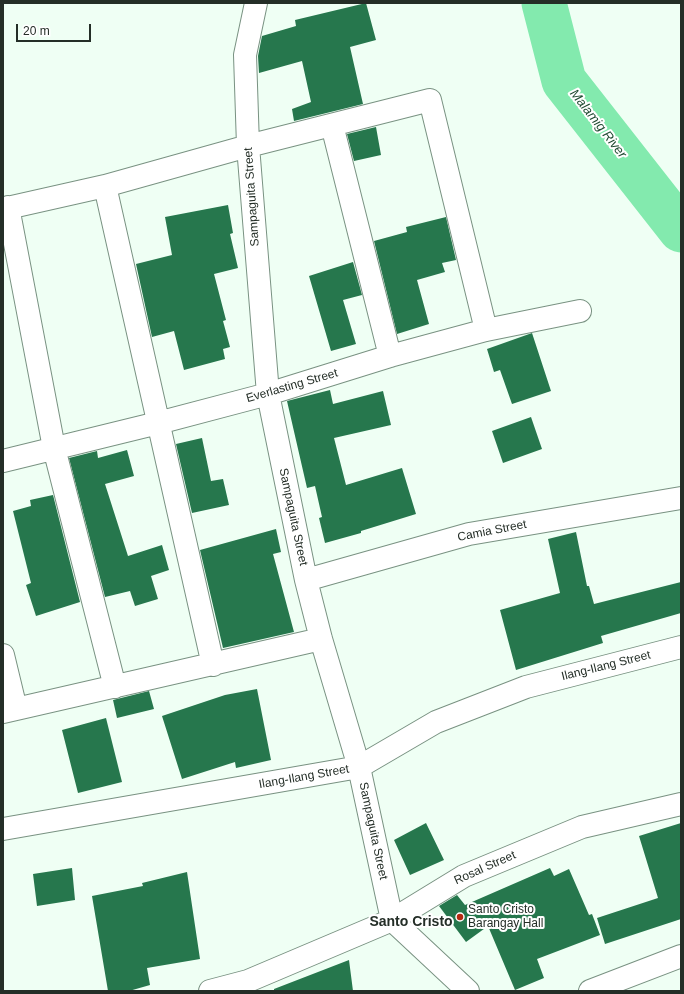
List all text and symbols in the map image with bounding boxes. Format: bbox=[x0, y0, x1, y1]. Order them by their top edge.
scale bar bbox=[18, 16, 93, 42]
text: 20 m bbox=[23, 24, 50, 38]
water label: Malamig River bbox=[566, 86, 630, 162]
street label: Sampaguita Street bbox=[241, 147, 263, 247]
street label: Everlasting Street bbox=[244, 366, 340, 406]
street label: Sampaguita Street bbox=[276, 467, 310, 567]
street label: Camia Street bbox=[456, 517, 528, 545]
street label: Ilang-Ilang Street bbox=[560, 648, 652, 684]
street label: Ilang-Ilang Street bbox=[258, 762, 350, 792]
street label: Sampaguita Street bbox=[356, 781, 390, 881]
street label: Rosal Street bbox=[452, 848, 518, 888]
place label: Santo Cristo Barangay Hall bbox=[468, 903, 543, 931]
marker: Santo Cristo Barangay Hall bbox=[455, 912, 465, 922]
district label: Santo Cristo bbox=[369, 914, 453, 930]

